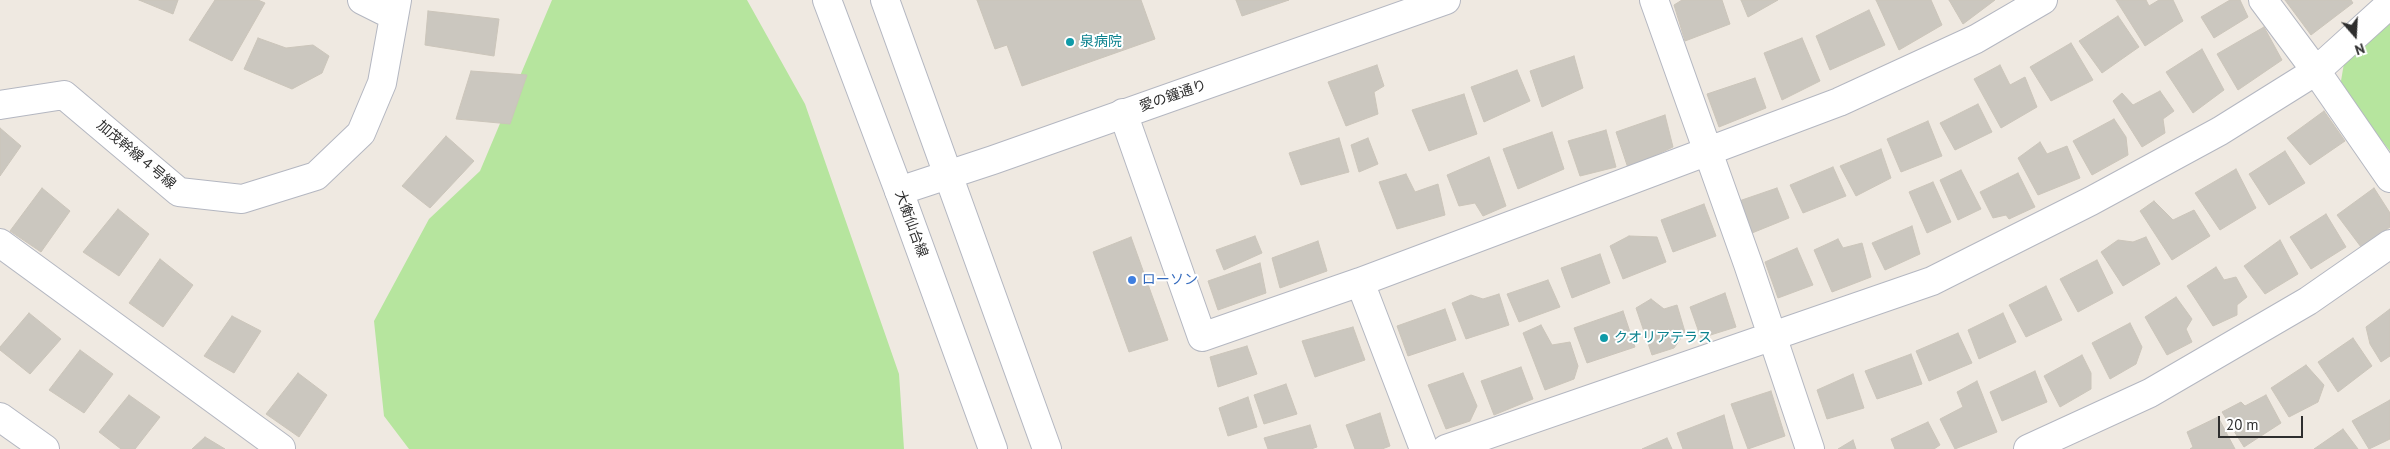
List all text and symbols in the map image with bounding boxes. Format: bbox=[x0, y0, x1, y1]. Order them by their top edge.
north arrow bbox=[2330, 10, 2380, 60]
place label: 泉病院 bbox=[1080, 34, 1122, 50]
marker: 泉病院 bbox=[1064, 36, 1076, 48]
text: N bbox=[2353, 39, 2367, 59]
street label: 愛の鐘通り bbox=[1137, 77, 1209, 115]
street label: 加茂幹線４号線 bbox=[93, 117, 179, 193]
street label: 大衡仙台線 bbox=[891, 188, 931, 260]
place label: ローソン bbox=[1142, 272, 1198, 288]
marker: ローソン bbox=[1126, 274, 1138, 286]
place label: クオリアテラス bbox=[1614, 330, 1712, 346]
marker: クオリアテラス bbox=[1598, 332, 1610, 344]
scale bar bbox=[2220, 406, 2305, 438]
text: 20 m bbox=[2226, 415, 2259, 434]

